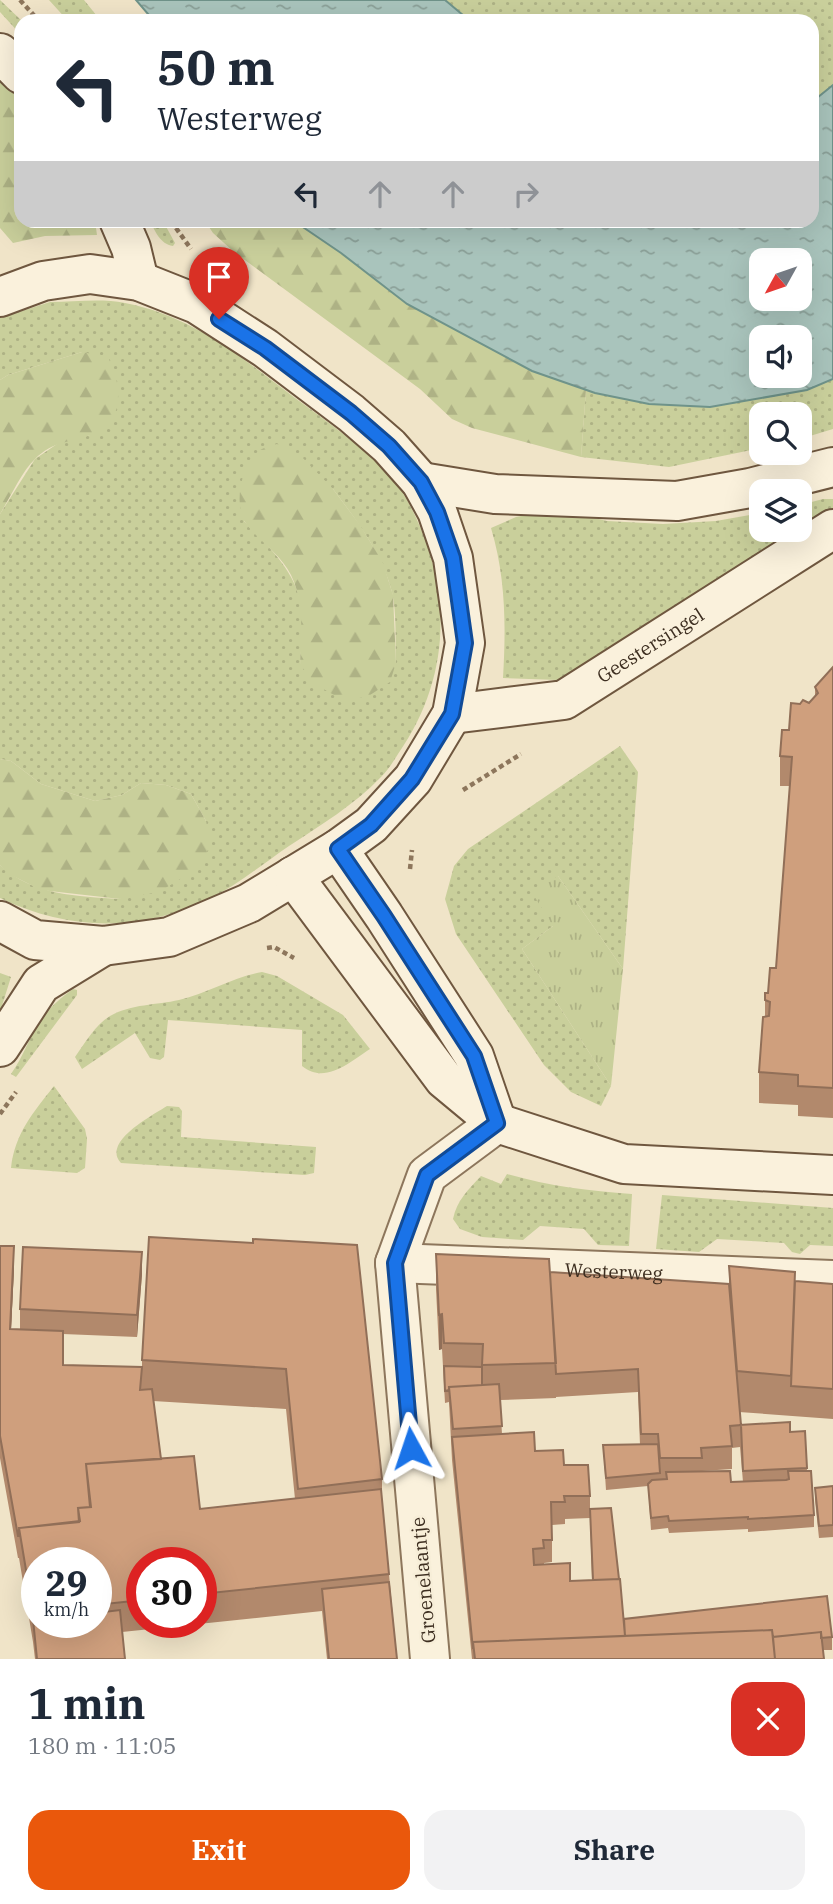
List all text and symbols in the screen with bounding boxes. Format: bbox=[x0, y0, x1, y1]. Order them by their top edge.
text: 50 m bbox=[157, 35, 275, 98]
icon: left bbox=[42, 42, 133, 133]
text: Westerweg bbox=[157, 97, 322, 139]
icon: left bbox=[288, 175, 326, 213]
icon: ahead bbox=[361, 175, 399, 213]
icon: ahead bbox=[434, 175, 472, 213]
icon: right bbox=[507, 175, 545, 213]
pin bbox=[189, 247, 249, 319]
north arrow bbox=[749, 248, 812, 312]
map controls bbox=[749, 248, 812, 542]
icon: arrive bbox=[200, 258, 238, 296]
button: sound bbox=[749, 325, 812, 388]
button: search bbox=[749, 402, 812, 465]
button: layers bbox=[749, 479, 812, 542]
street label: Geestersingel bbox=[592, 602, 708, 688]
street label: Westerweg bbox=[564, 1258, 664, 1285]
position arrow bbox=[374, 1411, 448, 1485]
street label: Groenelaantje bbox=[406, 1516, 440, 1644]
speed limit sign: 30 bbox=[126, 1547, 217, 1638]
text: 29 bbox=[45, 1560, 88, 1606]
text: km/h bbox=[44, 1598, 89, 1621]
text: 1 min bbox=[28, 1676, 146, 1731]
button: close bbox=[731, 1682, 805, 1756]
text: 180 m · 11:05 bbox=[28, 1730, 177, 1760]
button: Exit bbox=[28, 1810, 410, 1890]
button: Share bbox=[424, 1810, 805, 1890]

